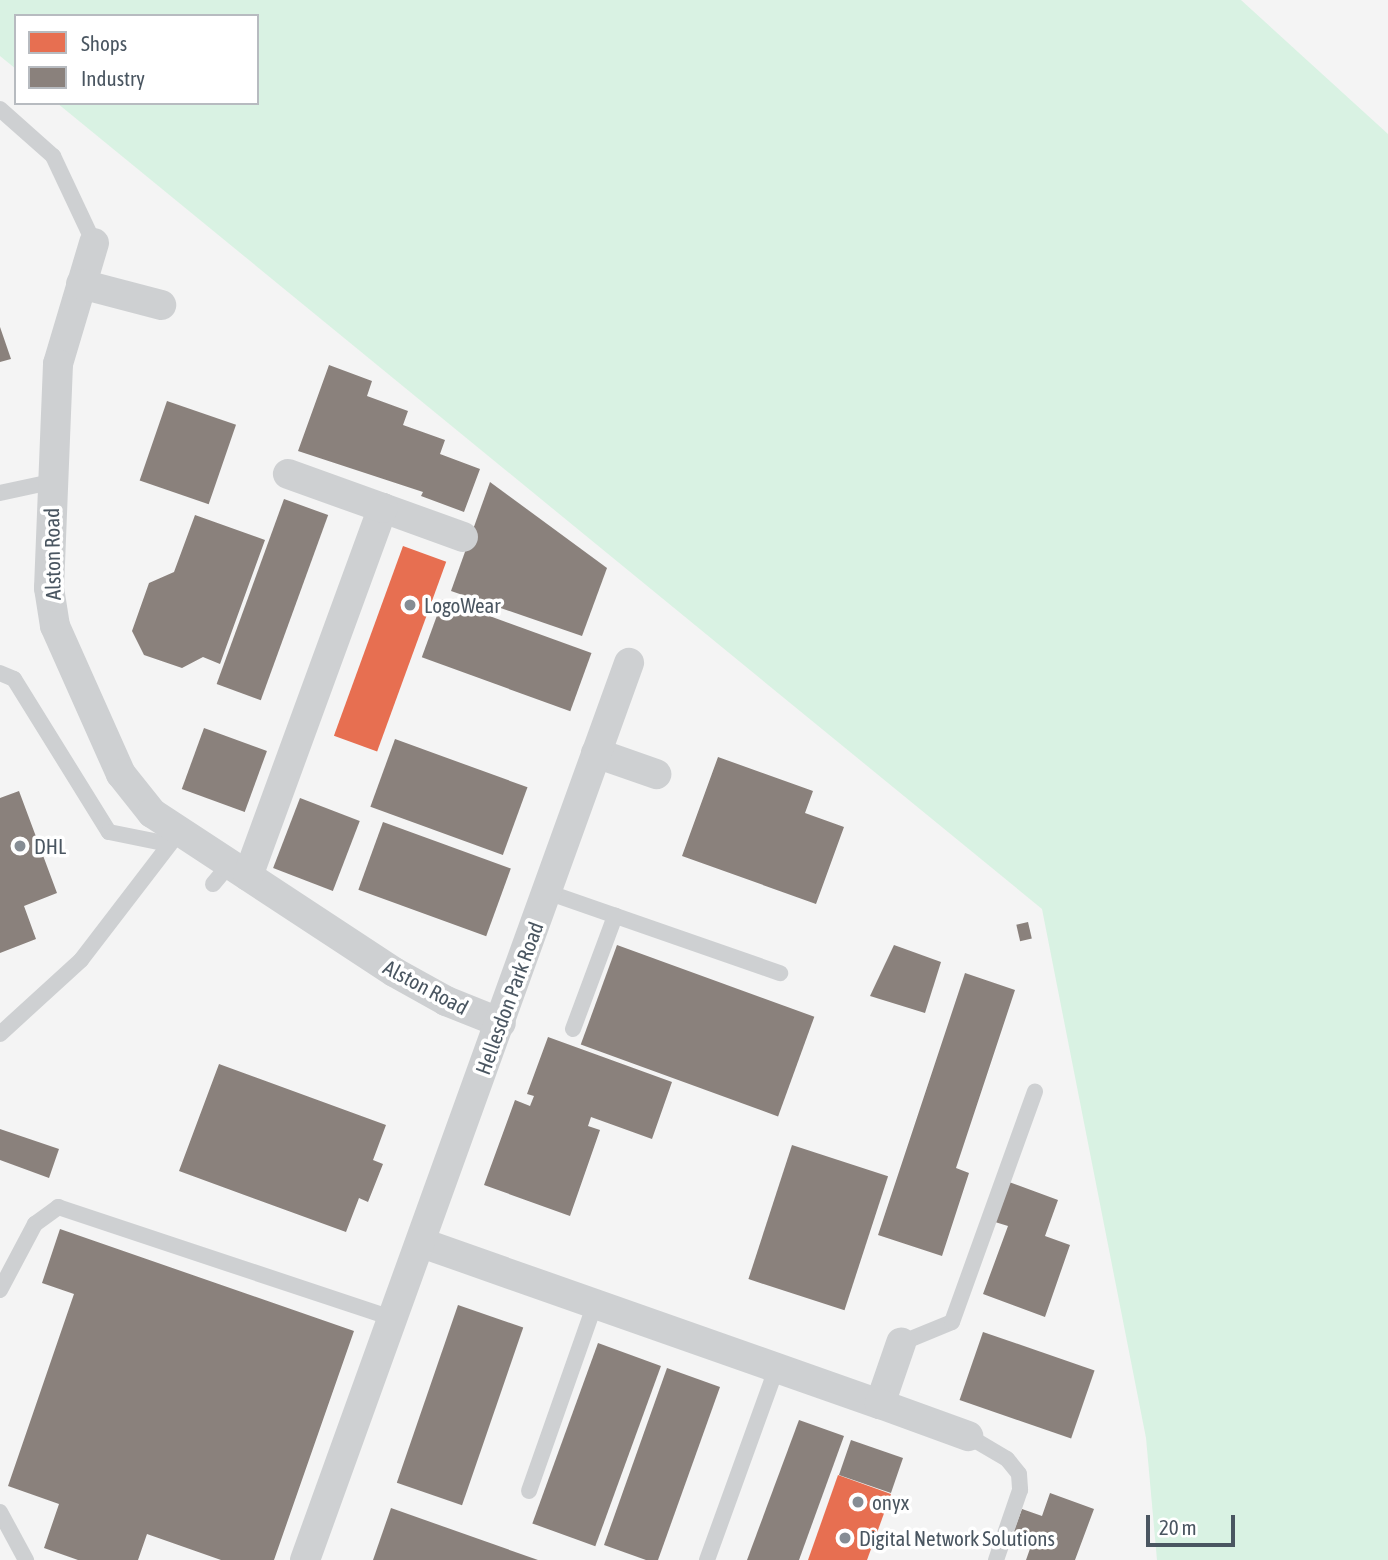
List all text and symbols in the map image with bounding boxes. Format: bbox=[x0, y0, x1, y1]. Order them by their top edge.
legend bbox=[14, 14, 259, 105]
text: Shops bbox=[81, 31, 127, 55]
text: Industry bbox=[81, 66, 145, 90]
street label: Alston Road bbox=[39, 508, 65, 600]
place label: LogoWear bbox=[424, 592, 501, 618]
marker: LogoWear bbox=[402, 597, 418, 613]
place label: DHL bbox=[34, 833, 66, 859]
marker: DHL bbox=[12, 838, 28, 854]
street label: Hellesdon Park Road bbox=[470, 918, 548, 1078]
street label: Alston Road bbox=[379, 954, 473, 1020]
place label: onyx bbox=[872, 1489, 909, 1515]
marker: onyx bbox=[850, 1494, 866, 1510]
scale bar bbox=[1150, 1500, 1239, 1544]
text: 20 m bbox=[1159, 1515, 1197, 1539]
place label: Digital Network Solutions bbox=[859, 1525, 1055, 1551]
marker: Digital Network Solutions bbox=[837, 1530, 853, 1546]

